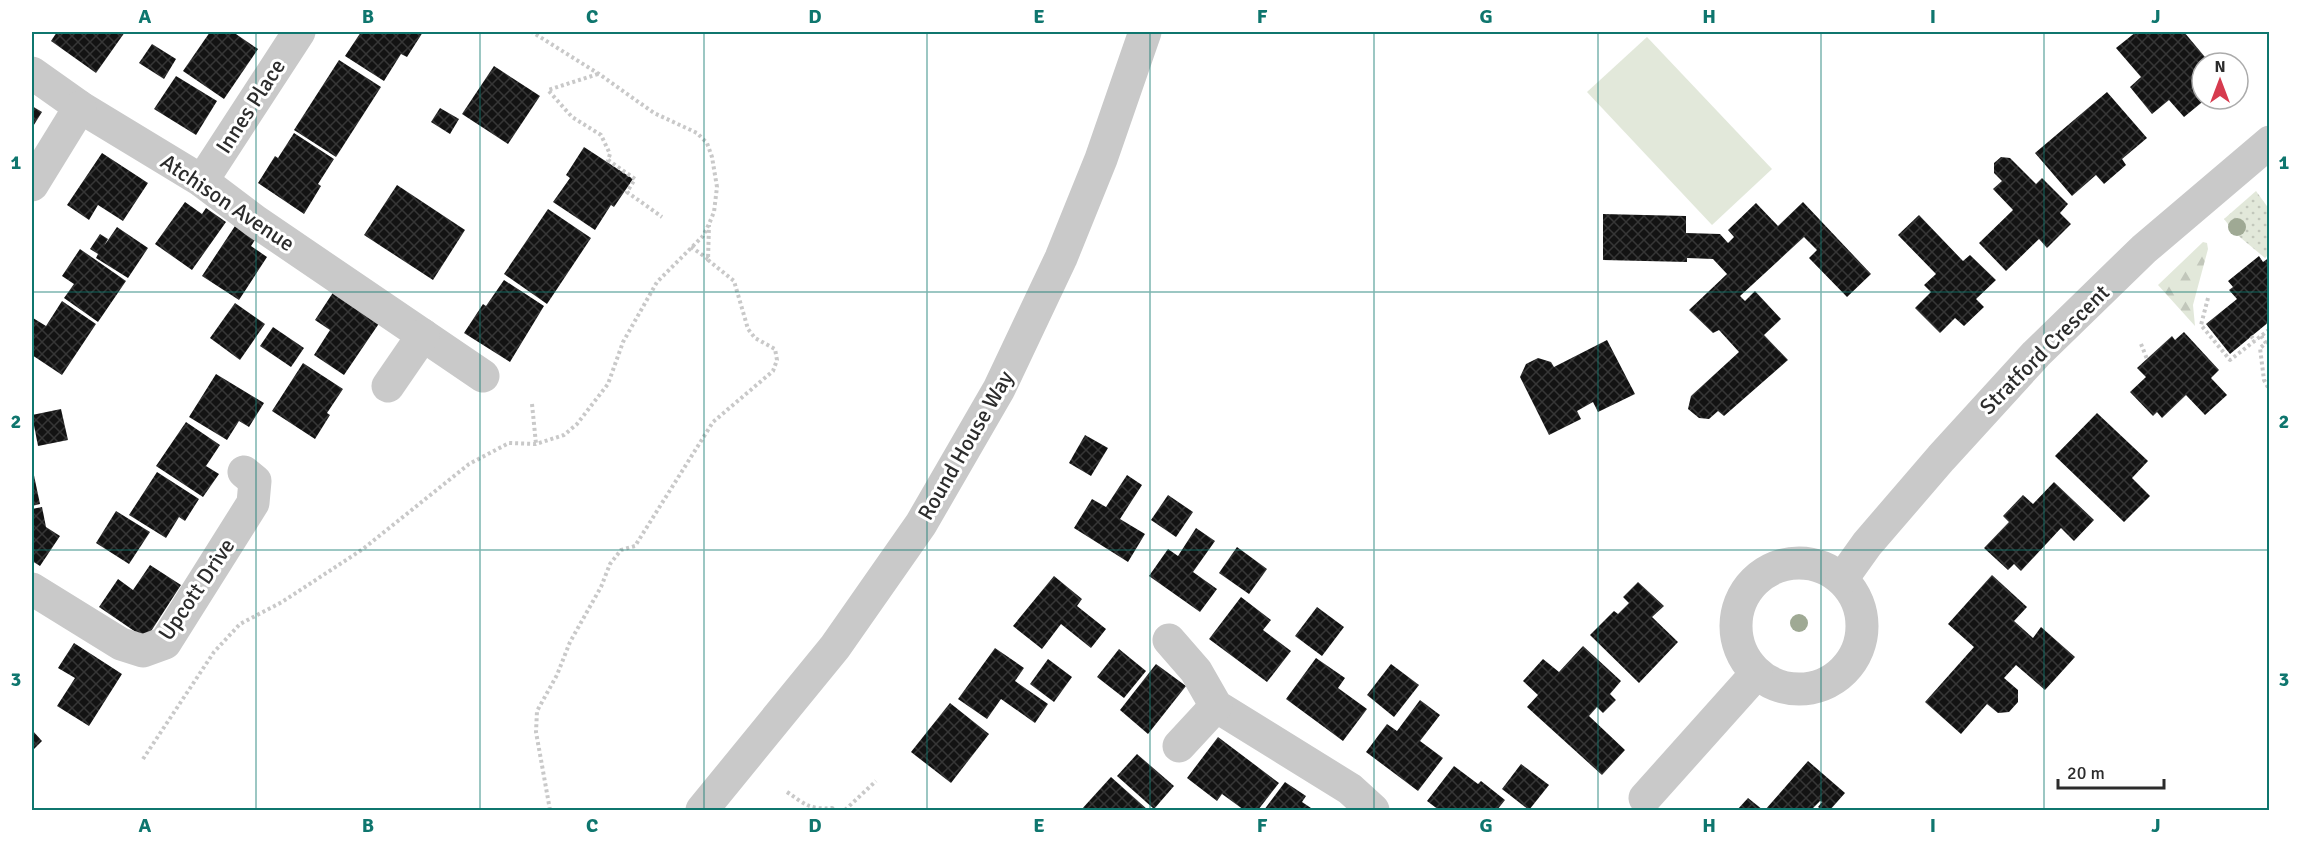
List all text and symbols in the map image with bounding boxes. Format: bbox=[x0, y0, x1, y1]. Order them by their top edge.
text: A bbox=[139, 4, 152, 29]
text: B bbox=[362, 4, 374, 29]
text: C bbox=[586, 4, 598, 29]
text: D bbox=[808, 4, 822, 29]
text: E bbox=[1033, 4, 1045, 29]
text: F bbox=[1257, 4, 1268, 29]
text: G bbox=[1479, 4, 1493, 29]
text: H bbox=[1702, 4, 1716, 29]
text: I bbox=[1930, 4, 1936, 29]
text: J bbox=[2151, 4, 2161, 29]
north arrow bbox=[2190, 51, 2250, 111]
street label: Innes Place bbox=[210, 54, 291, 159]
text: N bbox=[2214, 57, 2226, 77]
street label: Atchison Avenue bbox=[156, 148, 300, 257]
text: 1 bbox=[11, 150, 22, 175]
text: 1 bbox=[2279, 150, 2290, 175]
street label: Stratford Crescent bbox=[1974, 279, 2115, 420]
street label: Round House Way bbox=[912, 365, 1019, 525]
text: 2 bbox=[11, 409, 21, 434]
text: 2 bbox=[2279, 409, 2289, 434]
street label: Upcott Drive bbox=[152, 533, 240, 645]
text: 3 bbox=[11, 667, 21, 692]
text: 3 bbox=[2279, 667, 2289, 692]
scale bar bbox=[2058, 752, 2164, 790]
text: 20 m bbox=[2067, 762, 2105, 784]
text: A bbox=[139, 813, 152, 838]
text: B bbox=[362, 813, 374, 838]
text: C bbox=[586, 813, 598, 838]
text: D bbox=[808, 813, 822, 838]
text: E bbox=[1033, 813, 1045, 838]
text: F bbox=[1257, 813, 1268, 838]
text: G bbox=[1479, 813, 1493, 838]
text: H bbox=[1702, 813, 1716, 838]
text: I bbox=[1930, 813, 1936, 838]
text: J bbox=[2151, 813, 2161, 838]

